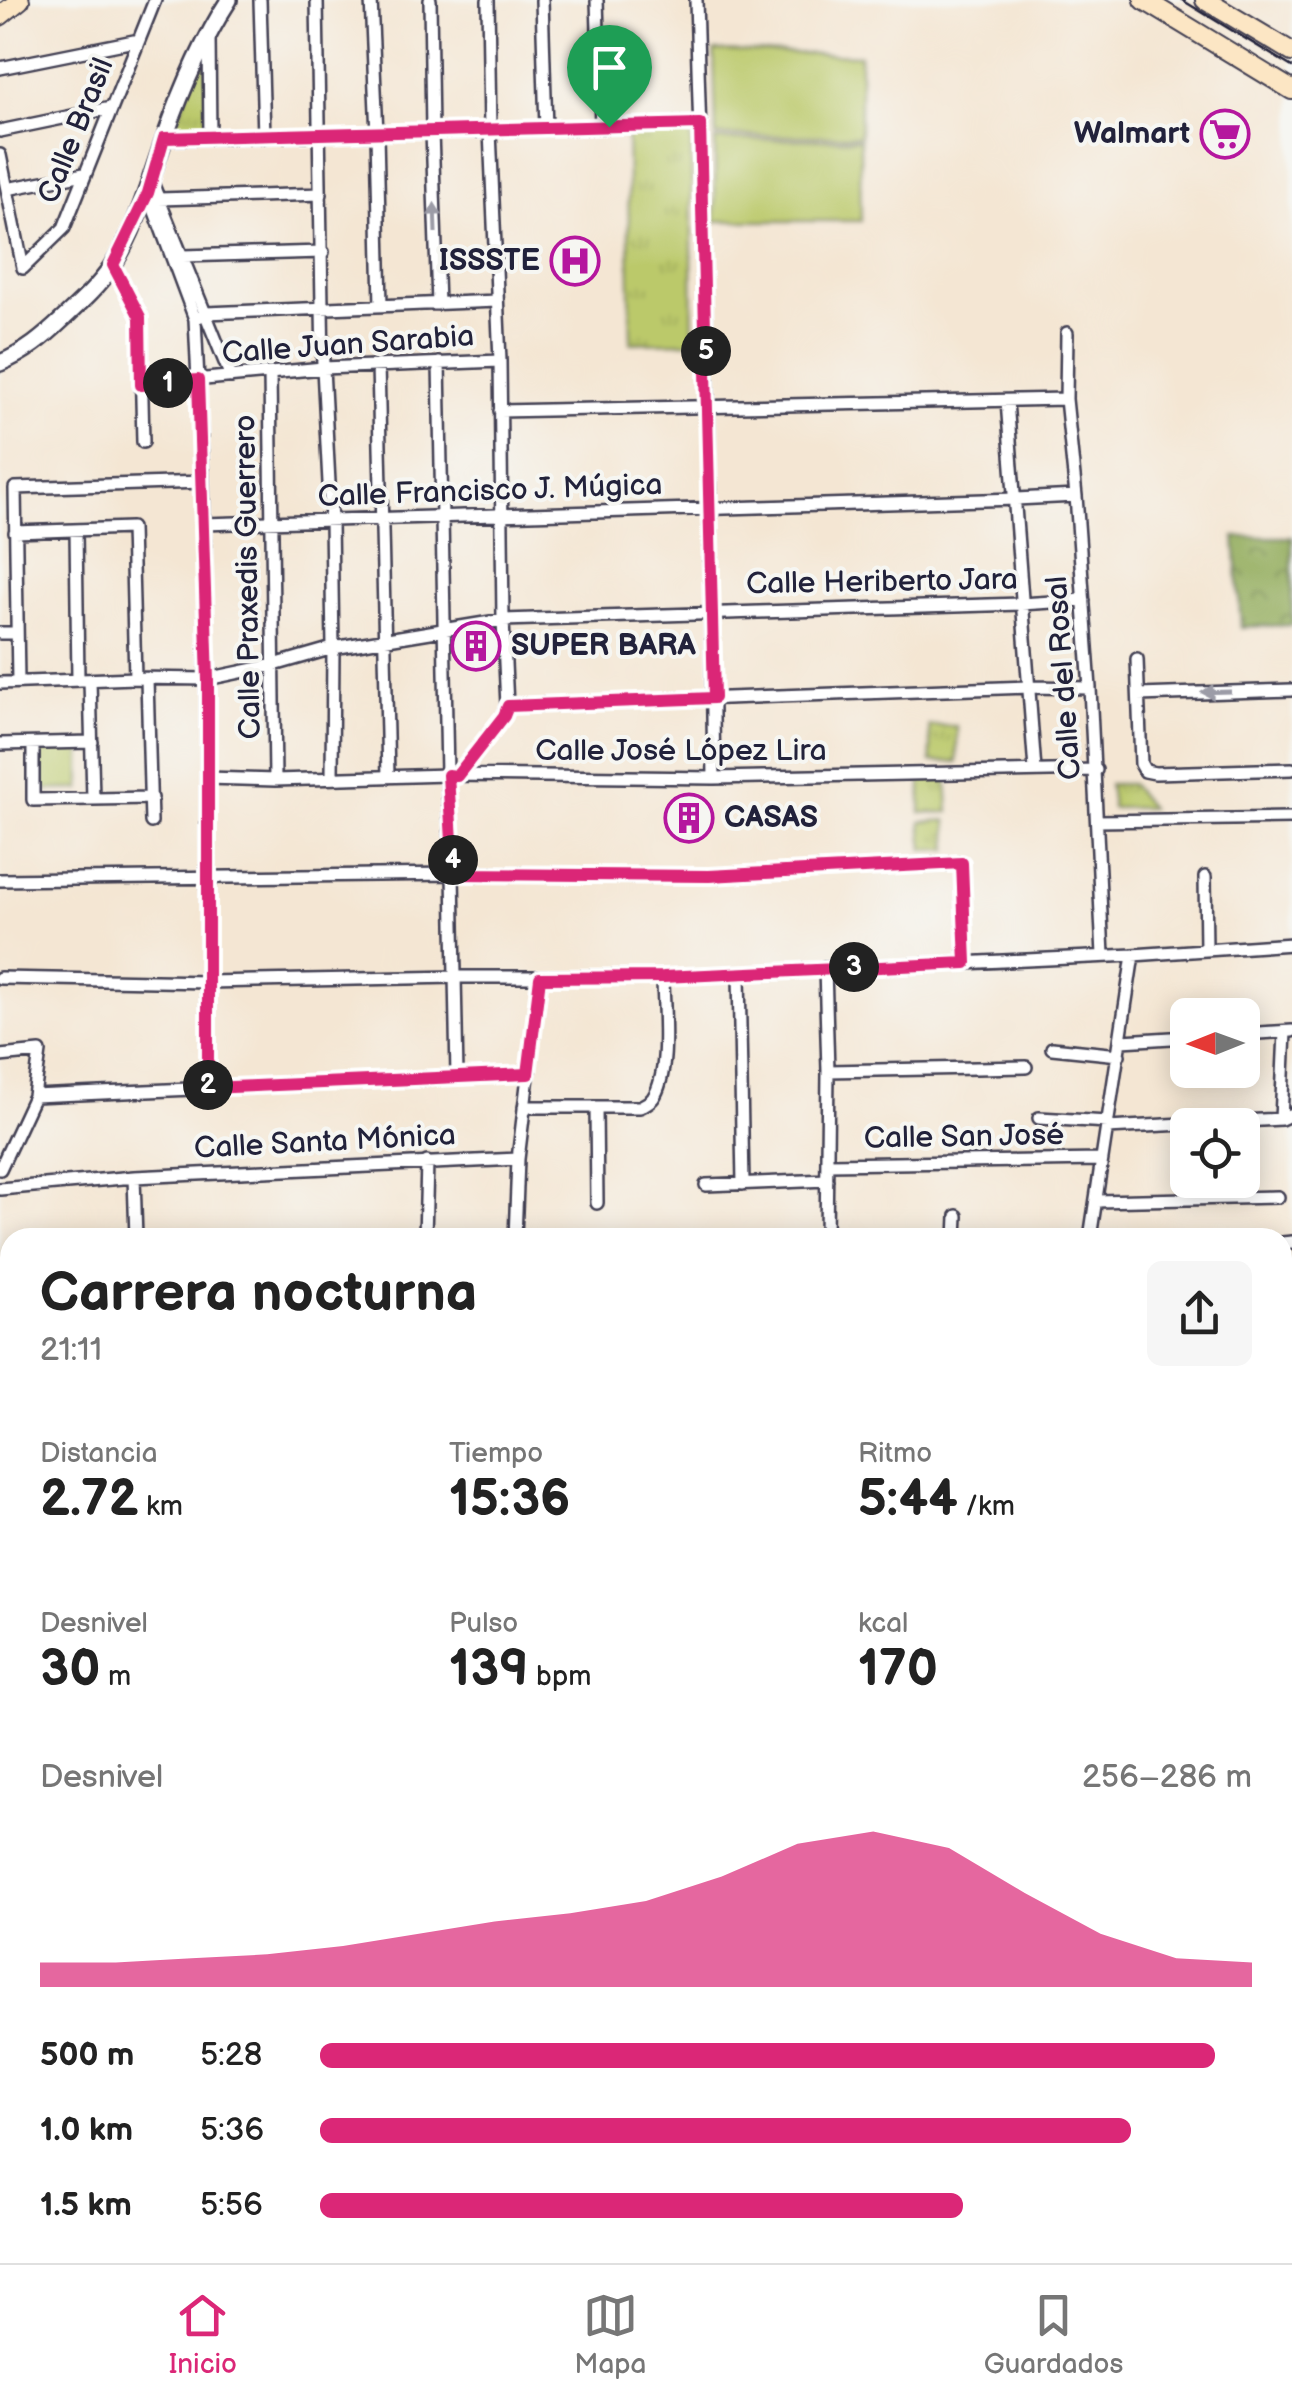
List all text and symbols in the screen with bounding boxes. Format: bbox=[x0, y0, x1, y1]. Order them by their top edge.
pin bbox=[567, 25, 652, 128]
icon: arrive bbox=[582, 40, 637, 95]
street label: Calle Brasil bbox=[31, 53, 121, 209]
supermarket icon: Walmart bbox=[1199, 108, 1251, 160]
place label: Walmart bbox=[1074, 116, 1190, 152]
one-way arrow bbox=[426, 202, 442, 233]
hospital icon: ISSSTE bbox=[549, 235, 601, 287]
place label: ISSSTE bbox=[439, 243, 540, 279]
street label: Calle Juan Sarabia bbox=[221, 318, 475, 372]
pin: 5 bbox=[681, 326, 731, 376]
text: 5 bbox=[698, 334, 714, 367]
pin: 1 bbox=[143, 358, 193, 408]
text: 1 bbox=[162, 366, 174, 399]
street label: Calle Praxedis Guerrero bbox=[227, 414, 269, 740]
street label: Calle Francisco J. Múgica bbox=[317, 467, 663, 515]
street label: Calle Heriberto Jara bbox=[746, 562, 1018, 602]
street label: Calle del Rosal bbox=[1039, 575, 1089, 781]
building icon: SUPER BARA bbox=[450, 620, 502, 672]
place label: SUPER BARA bbox=[511, 628, 697, 664]
one-way arrow bbox=[1199, 685, 1231, 701]
street label: Calle José López Lira bbox=[535, 733, 827, 769]
building icon: CASAS bbox=[663, 792, 715, 844]
place label: CASAS bbox=[724, 800, 818, 836]
pin: 4 bbox=[428, 835, 478, 885]
text: 4 bbox=[445, 843, 461, 876]
pin: 3 bbox=[829, 942, 879, 992]
text: 3 bbox=[846, 950, 862, 983]
north arrow bbox=[1170, 998, 1260, 1088]
map controls bbox=[1170, 998, 1260, 1198]
pin: 2 bbox=[183, 1060, 233, 1110]
text: 2 bbox=[200, 1068, 216, 1101]
button: locate bbox=[1170, 1108, 1260, 1198]
street label: Calle Santa Mónica bbox=[193, 1117, 457, 1167]
street label: Calle San José bbox=[864, 1117, 1064, 1157]
text: Carrera nocturna bbox=[40, 1260, 477, 1327]
button: share bbox=[1147, 1261, 1252, 1366]
text: 21:11 bbox=[40, 1331, 102, 1370]
text: Distancia bbox=[40, 1437, 158, 1470]
text: Tiempo bbox=[449, 1437, 543, 1470]
text: Ritmo bbox=[858, 1437, 932, 1470]
text: 2.72 bbox=[40, 1470, 139, 1530]
text: 15:36 bbox=[449, 1470, 570, 1530]
text: 5:44 bbox=[858, 1470, 958, 1530]
text: km bbox=[139, 1490, 183, 1523]
text: /km bbox=[958, 1490, 1015, 1523]
text: Desnivel bbox=[40, 1607, 148, 1640]
text: Pulso bbox=[449, 1607, 518, 1640]
text: kcal bbox=[858, 1607, 908, 1640]
text: 30 bbox=[40, 1640, 100, 1700]
text: 139 bbox=[449, 1640, 529, 1700]
text: 170 bbox=[858, 1640, 938, 1700]
text: m bbox=[100, 1660, 131, 1693]
text: bpm bbox=[529, 1660, 591, 1693]
text: Desnivel bbox=[40, 1758, 163, 1797]
text: 256–286 m bbox=[1082, 1758, 1252, 1797]
text: 500 m bbox=[40, 2036, 134, 2075]
text: 5:28 bbox=[200, 2036, 262, 2075]
text: 1.0 km bbox=[40, 2111, 133, 2150]
text: 5:36 bbox=[200, 2111, 264, 2150]
text: 1.5 km bbox=[40, 2186, 132, 2225]
text: 5:56 bbox=[200, 2186, 263, 2225]
tab: Inicio bbox=[169, 2288, 237, 2381]
tab: Mapa bbox=[574, 2288, 646, 2381]
tab: Guardados bbox=[984, 2288, 1123, 2381]

